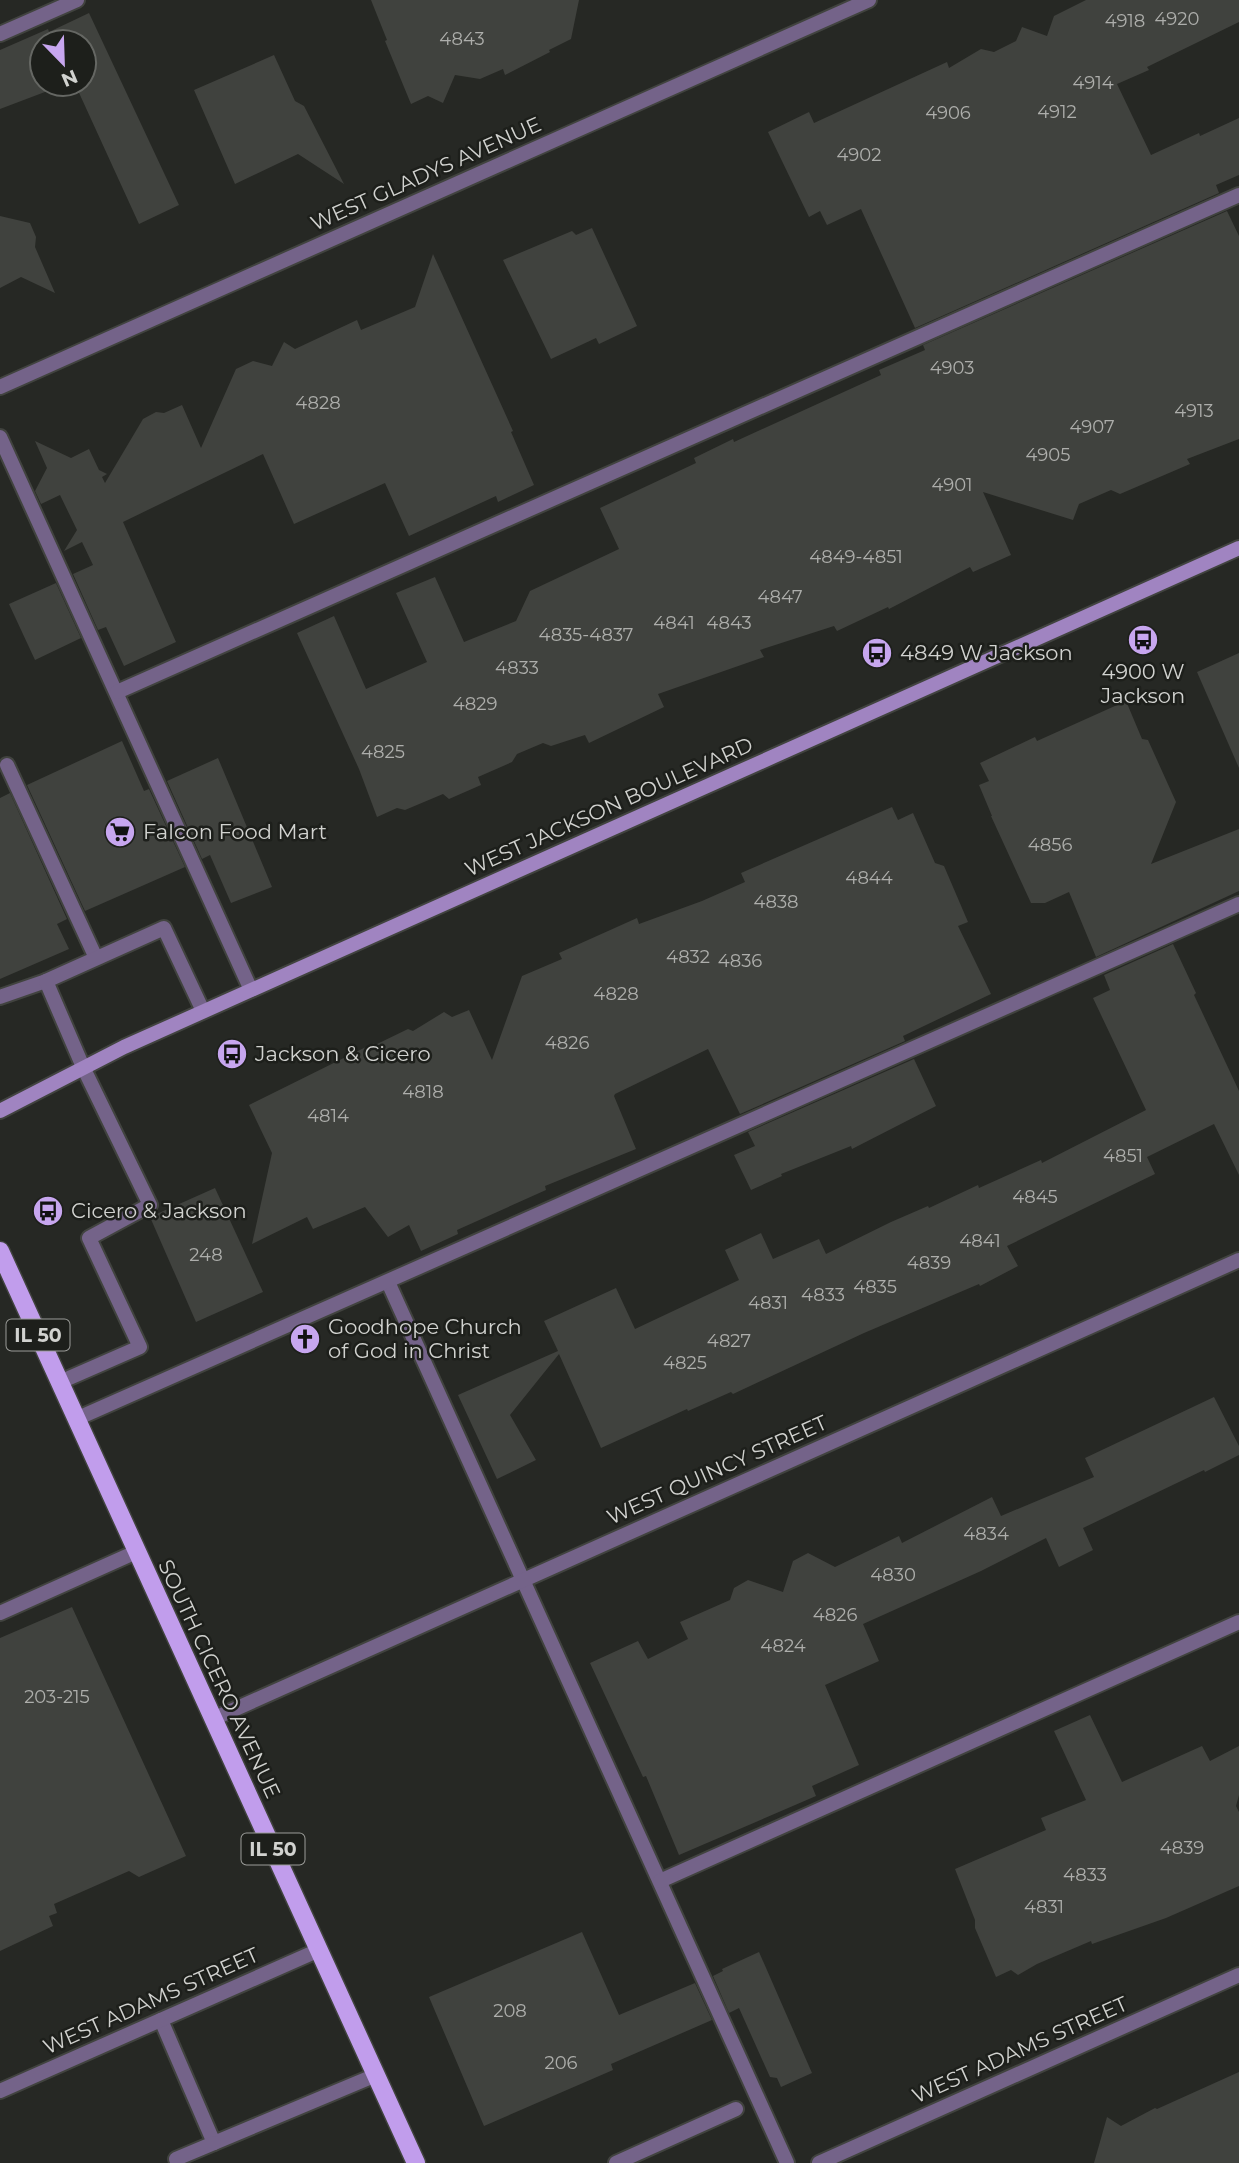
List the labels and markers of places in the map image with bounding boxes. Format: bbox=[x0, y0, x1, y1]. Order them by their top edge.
bus stop icon: 4900 W Jackson bbox=[1126, 623, 1160, 657]
bus stop icon: 4849 W Jackson bbox=[860, 636, 894, 670]
place label: 4849 W Jackson bbox=[900, 640, 1073, 665]
place label: 4900 W Jackson bbox=[1100, 659, 1185, 708]
supermarket icon: Falcon Food Mart bbox=[103, 815, 137, 849]
place label: Falcon Food Mart bbox=[143, 819, 327, 844]
bus stop icon: Jackson & Cicero bbox=[215, 1037, 249, 1071]
place label: Jackson & Cicero bbox=[254, 1041, 431, 1066]
bus stop icon: Cicero & Jackson bbox=[31, 1194, 65, 1228]
place label: Cicero & Jackson bbox=[71, 1198, 247, 1223]
place label: Goodhope Church of God in Christ bbox=[328, 1314, 522, 1363]
church icon: Goodhope Church of God in Christ bbox=[288, 1322, 322, 1356]

